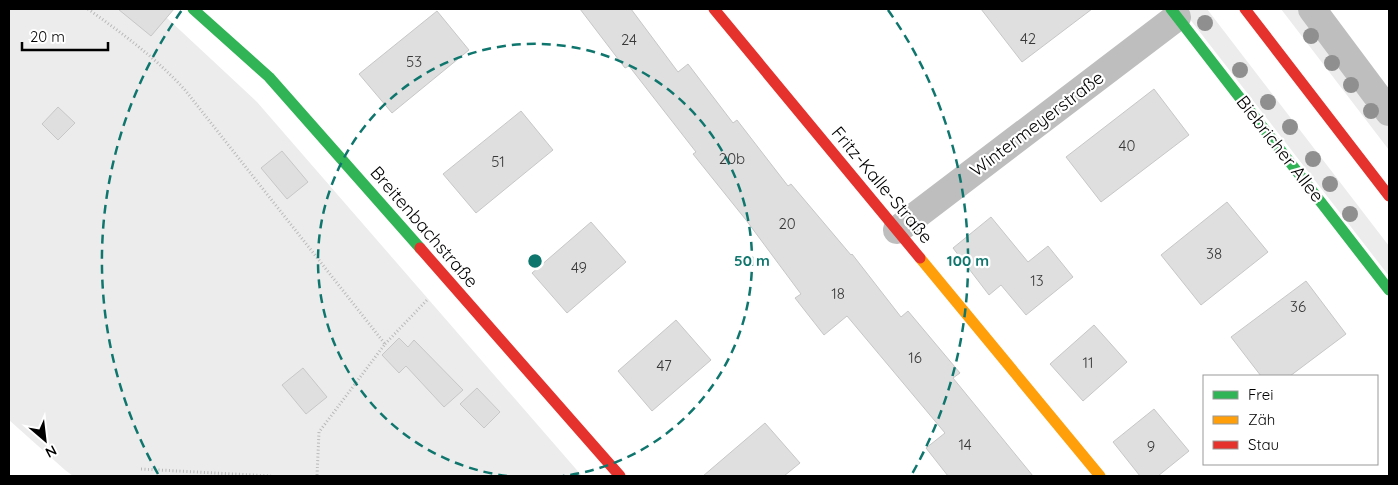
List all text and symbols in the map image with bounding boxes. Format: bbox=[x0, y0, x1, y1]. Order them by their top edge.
scale bar bbox=[22, 20, 109, 52]
text: 20 m bbox=[30, 27, 65, 46]
house number: 42 bbox=[1020, 29, 1036, 48]
house number: 24 bbox=[621, 30, 637, 49]
house number: 53 bbox=[406, 52, 422, 71]
street label: Wintermeyerstraße bbox=[965, 66, 1108, 181]
street label: Biebricher Allee bbox=[1232, 91, 1329, 207]
street label: Fritz-Kalle-Straße bbox=[827, 121, 938, 248]
house number: 40 bbox=[1119, 136, 1135, 155]
house number: 20b bbox=[719, 149, 745, 168]
house number: 51 bbox=[491, 152, 505, 171]
street label: Breitenbachstraße bbox=[365, 161, 483, 292]
house number: 20 bbox=[778, 214, 796, 233]
house number: 38 bbox=[1206, 244, 1222, 263]
text: 50 m bbox=[734, 251, 770, 270]
text: 100 m bbox=[947, 251, 989, 270]
centre of rings bbox=[526, 252, 544, 270]
house number: 49 bbox=[571, 258, 587, 277]
house number: 13 bbox=[1030, 271, 1044, 290]
house number: 18 bbox=[831, 284, 845, 303]
house number: 36 bbox=[1290, 297, 1306, 316]
house number: 16 bbox=[908, 348, 922, 367]
house number: 11 bbox=[1082, 353, 1094, 372]
house number: 47 bbox=[656, 356, 672, 375]
legend bbox=[1203, 375, 1378, 465]
text: Frei bbox=[1248, 385, 1274, 404]
text: Zäh bbox=[1248, 410, 1275, 429]
north arrow bbox=[20, 415, 70, 465]
house number: 14 bbox=[958, 435, 972, 454]
text: Stau bbox=[1248, 435, 1279, 454]
house number: 9 bbox=[1147, 437, 1155, 456]
text: N bbox=[42, 441, 60, 462]

